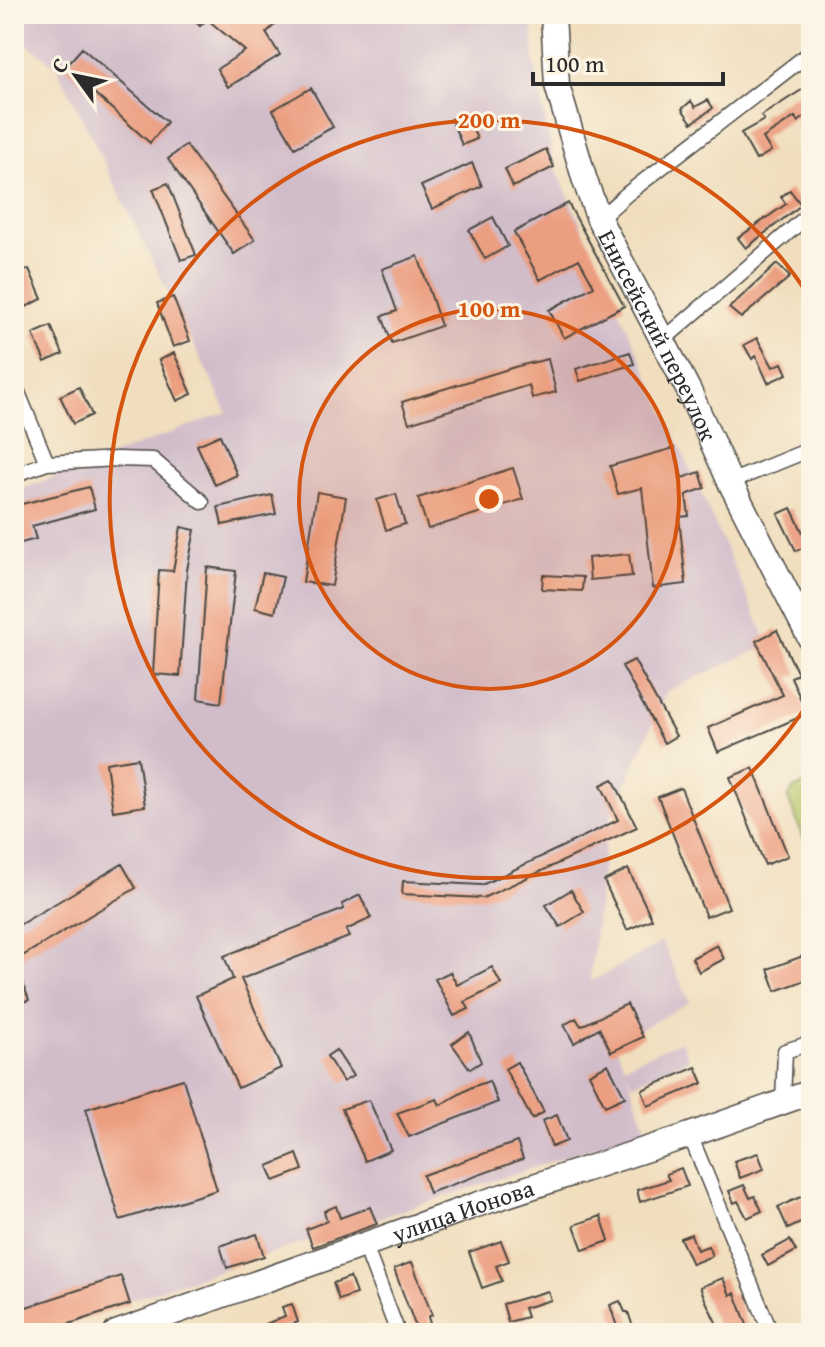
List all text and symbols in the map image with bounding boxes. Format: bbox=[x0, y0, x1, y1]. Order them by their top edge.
north arrow bbox=[36, 36, 116, 116]
scale bar bbox=[533, 36, 723, 86]
text: 100 m bbox=[545, 46, 605, 81]
text: С bbox=[42, 51, 76, 79]
text: 200 m bbox=[457, 102, 521, 137]
street label: Енисейский переулок bbox=[590, 223, 727, 447]
text: 100 m bbox=[457, 291, 521, 326]
centre of rings bbox=[475, 485, 503, 513]
street label: улица Ионова bbox=[386, 1170, 539, 1251]

